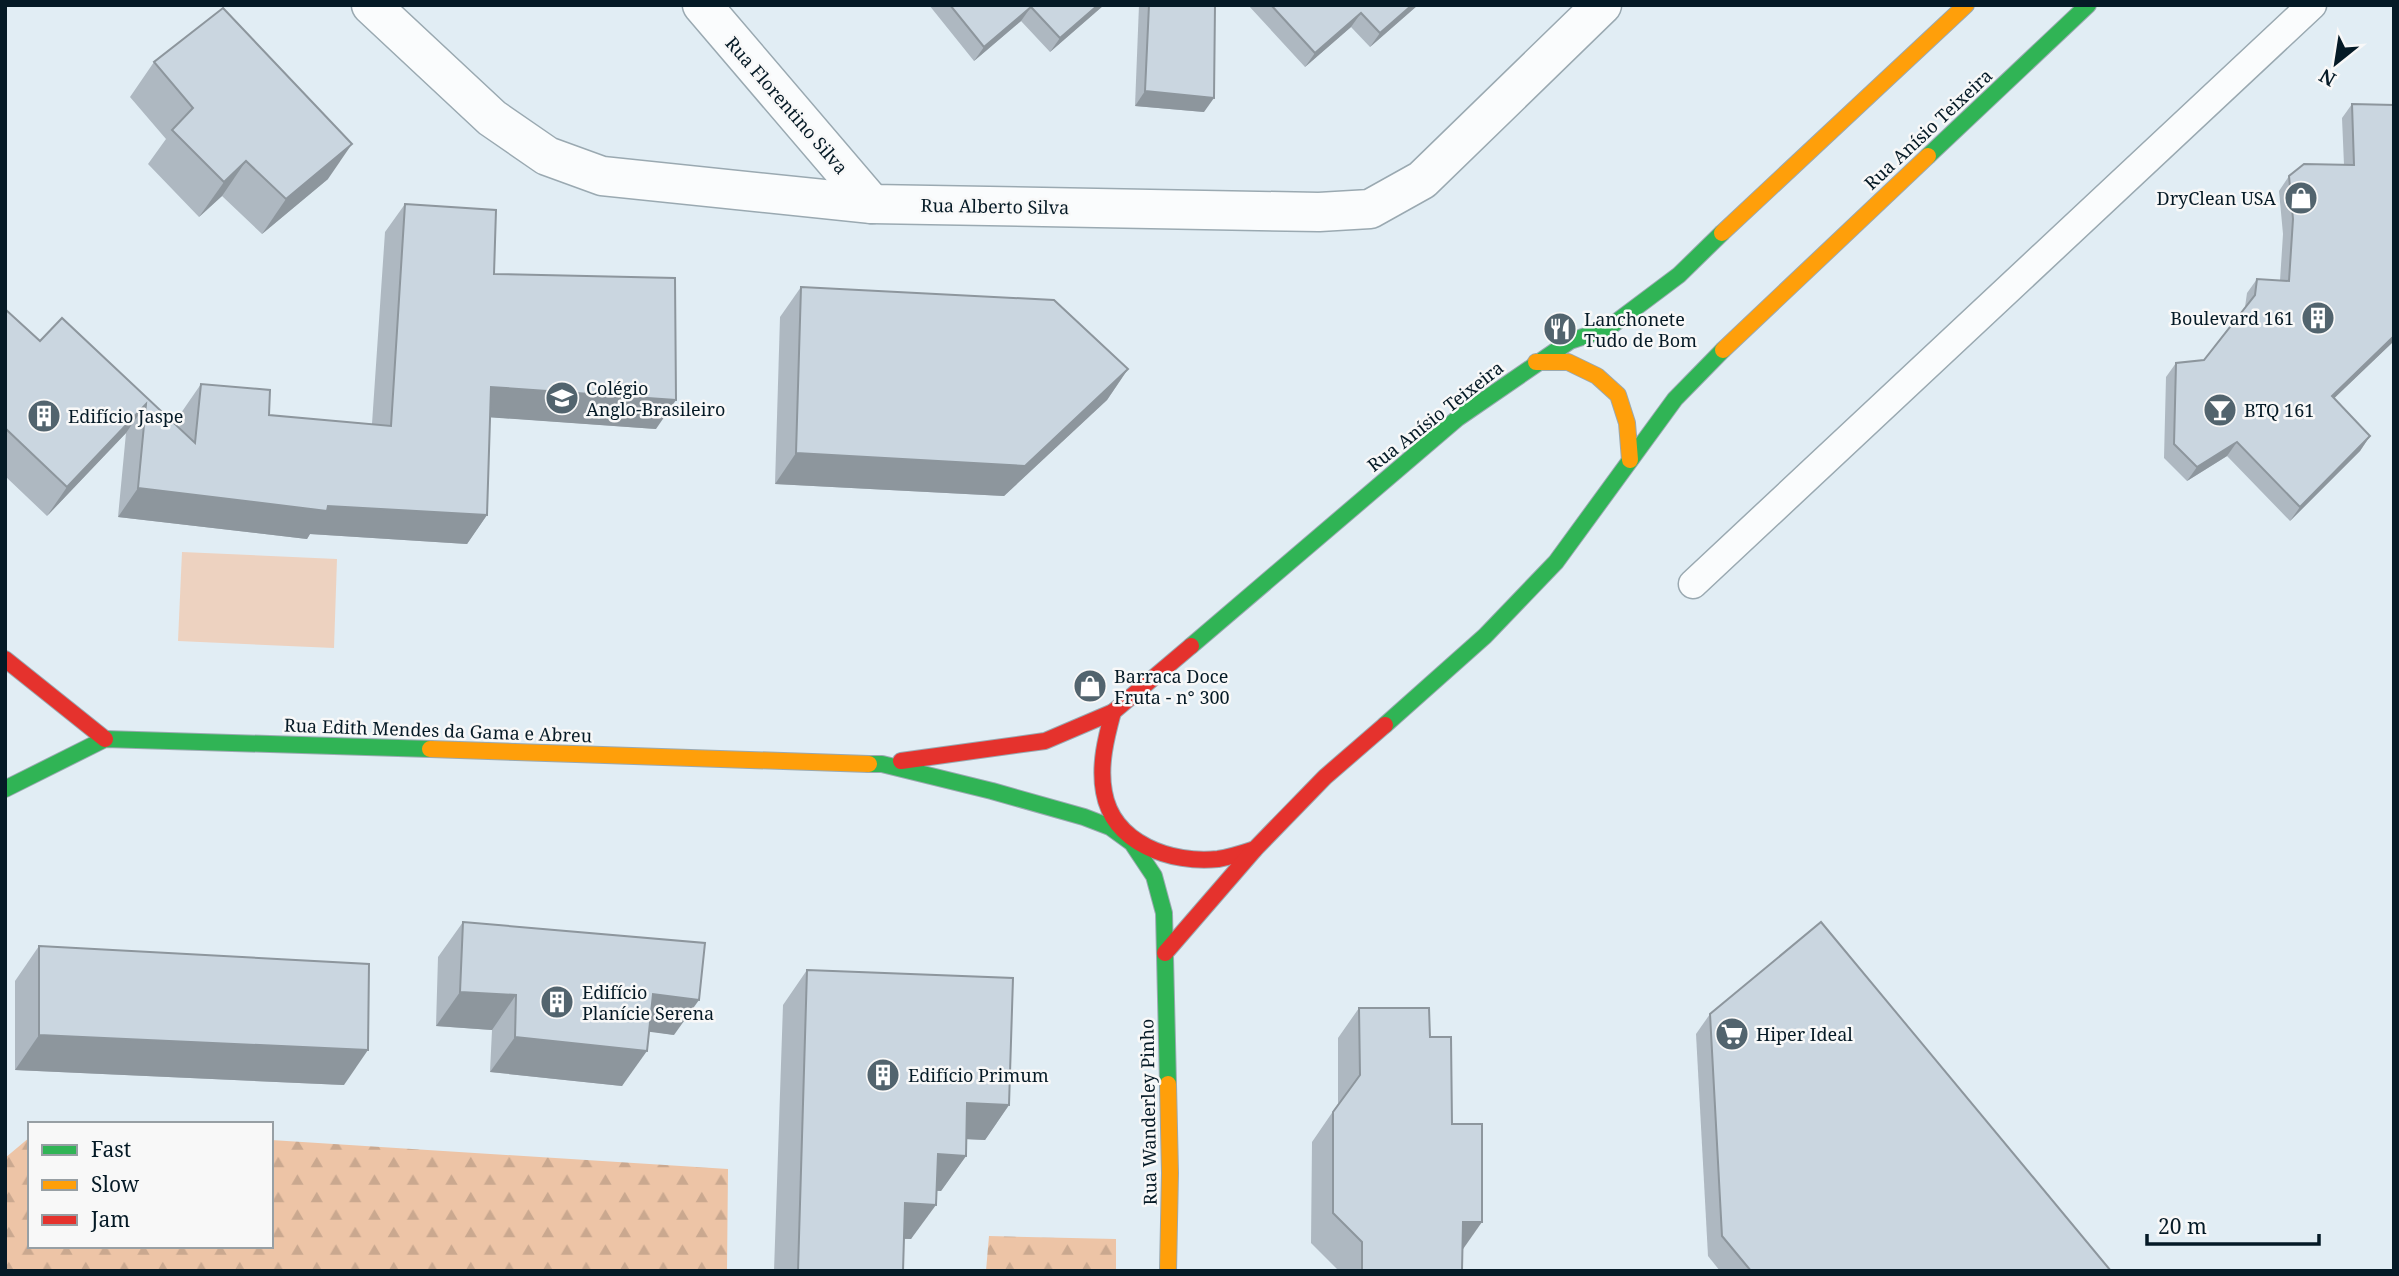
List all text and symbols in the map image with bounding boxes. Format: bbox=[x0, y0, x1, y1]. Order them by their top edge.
north arrow bbox=[2301, 28, 2371, 98]
street label: Rua Florentino Silva bbox=[721, 31, 853, 179]
street label: Rua Anísio Teixeira bbox=[1859, 63, 1997, 195]
text: N bbox=[2314, 63, 2340, 93]
shop icon: DryClean USA bbox=[2282, 179, 2320, 217]
place label: DryClean USA bbox=[2157, 186, 2276, 210]
street label: Rua Alberto Silva bbox=[921, 193, 1069, 219]
building icon: Boulevard 161 bbox=[2299, 299, 2337, 337]
place label: Boulevard 161 bbox=[2170, 306, 2294, 330]
place label: Lanchonete Tudo de Bom bbox=[1584, 307, 1697, 352]
restaurant icon: Lanchonete Tudo de Bom bbox=[1541, 310, 1579, 348]
street label: Rua Anísio Teixeira bbox=[1362, 355, 1508, 477]
place label: Colégio Anglo-Brasileiro bbox=[586, 376, 725, 421]
school or university icon: Colégio Anglo-Brasileiro bbox=[543, 379, 581, 417]
bar icon: BTQ 161 bbox=[2201, 391, 2239, 429]
building icon: Edifício Jaspe bbox=[25, 397, 63, 435]
place label: BTQ 161 bbox=[2244, 398, 2314, 422]
place label: Edifício Jaspe bbox=[68, 404, 183, 428]
place label: Barraca Doce Fruta - n° 300 bbox=[1114, 664, 1230, 709]
shop icon: Barraca Doce Fruta - n° 300 bbox=[1071, 667, 1109, 705]
street label: Rua Edith Mendes da Gama e Abreu bbox=[283, 713, 593, 747]
place label: Edifício Planície Serena bbox=[582, 980, 714, 1025]
building icon: Edifício Planície Serena bbox=[538, 983, 576, 1021]
supermarket icon: Hiper Ideal bbox=[1713, 1015, 1751, 1053]
street label: Rua Wanderley Pinho bbox=[1134, 1018, 1162, 1206]
place label: Hiper Ideal bbox=[1756, 1022, 1853, 1046]
building icon: Edifício Primum bbox=[864, 1056, 902, 1094]
place label: Edifício Primum bbox=[908, 1063, 1049, 1087]
legend bbox=[28, 1122, 273, 1248]
text: Fast bbox=[91, 1135, 131, 1163]
text: Slow bbox=[91, 1170, 140, 1198]
scale bar bbox=[2147, 1202, 2318, 1246]
text: Jam bbox=[90, 1205, 130, 1233]
text: 20 m bbox=[2158, 1212, 2207, 1240]

